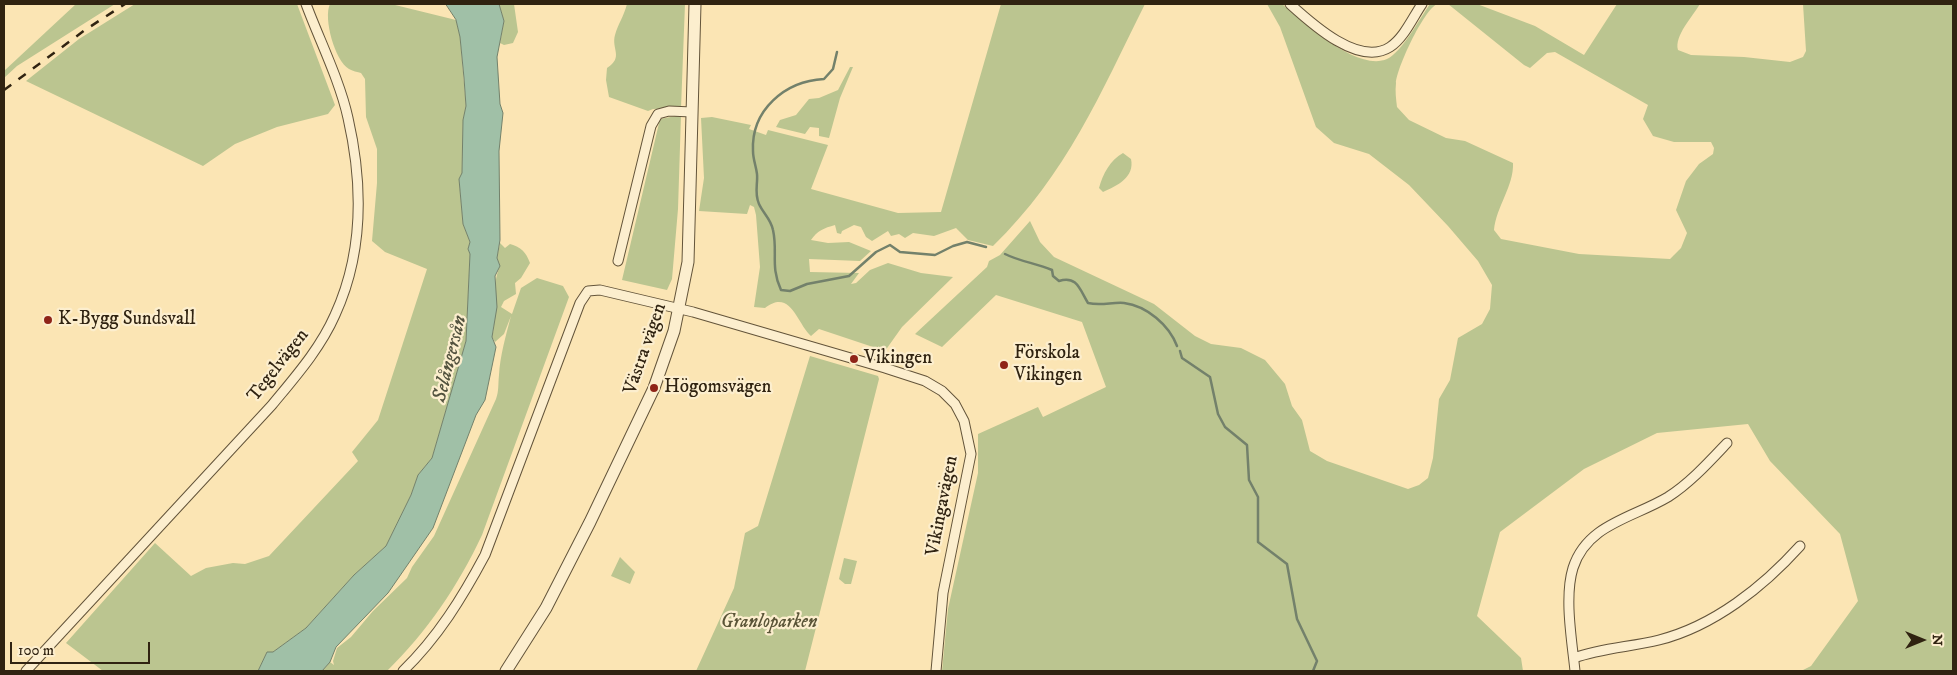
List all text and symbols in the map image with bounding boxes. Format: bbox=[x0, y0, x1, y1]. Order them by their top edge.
street label: Västra vägen bbox=[620, 300, 672, 398]
place label: K-Bygg Sundsvall bbox=[58, 309, 195, 331]
water label: Selångersån bbox=[429, 313, 473, 405]
marker: K-Bygg Sundsvall bbox=[42, 314, 54, 326]
street label: Tegelvägen bbox=[243, 325, 315, 407]
place label: Förskola Vikingen bbox=[1014, 343, 1082, 387]
place label: Vikingen bbox=[864, 348, 932, 370]
marker: Vikingen bbox=[848, 353, 860, 365]
marker: Förskola Vikingen bbox=[998, 359, 1010, 371]
place label: Högomsvägen bbox=[664, 377, 771, 399]
marker: Högomsvägen bbox=[648, 382, 660, 394]
street label: Vikingavägen bbox=[922, 454, 964, 558]
park label: Granloparken bbox=[721, 612, 817, 634]
north arrow bbox=[1897, 615, 1947, 665]
scale bar bbox=[12, 632, 152, 664]
text: N bbox=[1928, 634, 1946, 646]
text: 100 m bbox=[18, 641, 54, 660]

